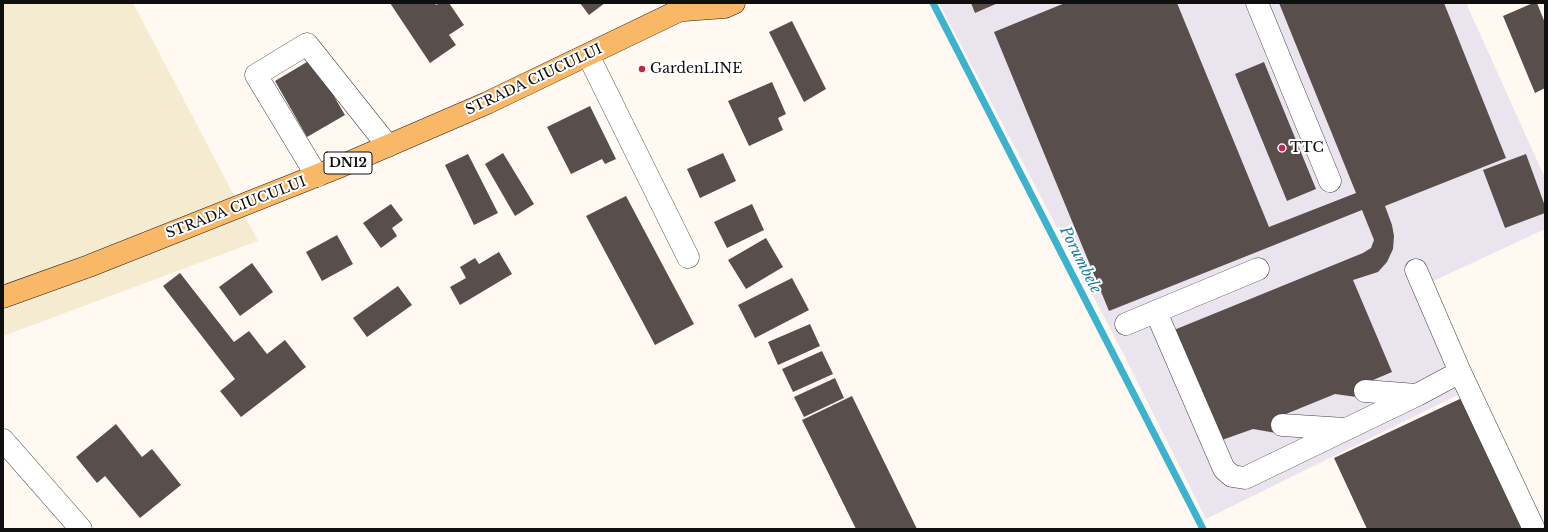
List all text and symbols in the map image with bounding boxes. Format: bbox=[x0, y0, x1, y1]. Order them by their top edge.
street label: STRADA CIUCULUI bbox=[463, 41, 605, 119]
place label: GardenLINE bbox=[650, 61, 742, 77]
marker: GardenLINE bbox=[637, 64, 647, 74]
place label: TTC bbox=[1290, 140, 1324, 156]
marker: TTC bbox=[1277, 143, 1287, 153]
road number: DN12 bbox=[324, 152, 372, 174]
street label: STRADA CIUCULUI bbox=[164, 173, 308, 243]
water label: Porumbele bbox=[1055, 223, 1105, 297]

